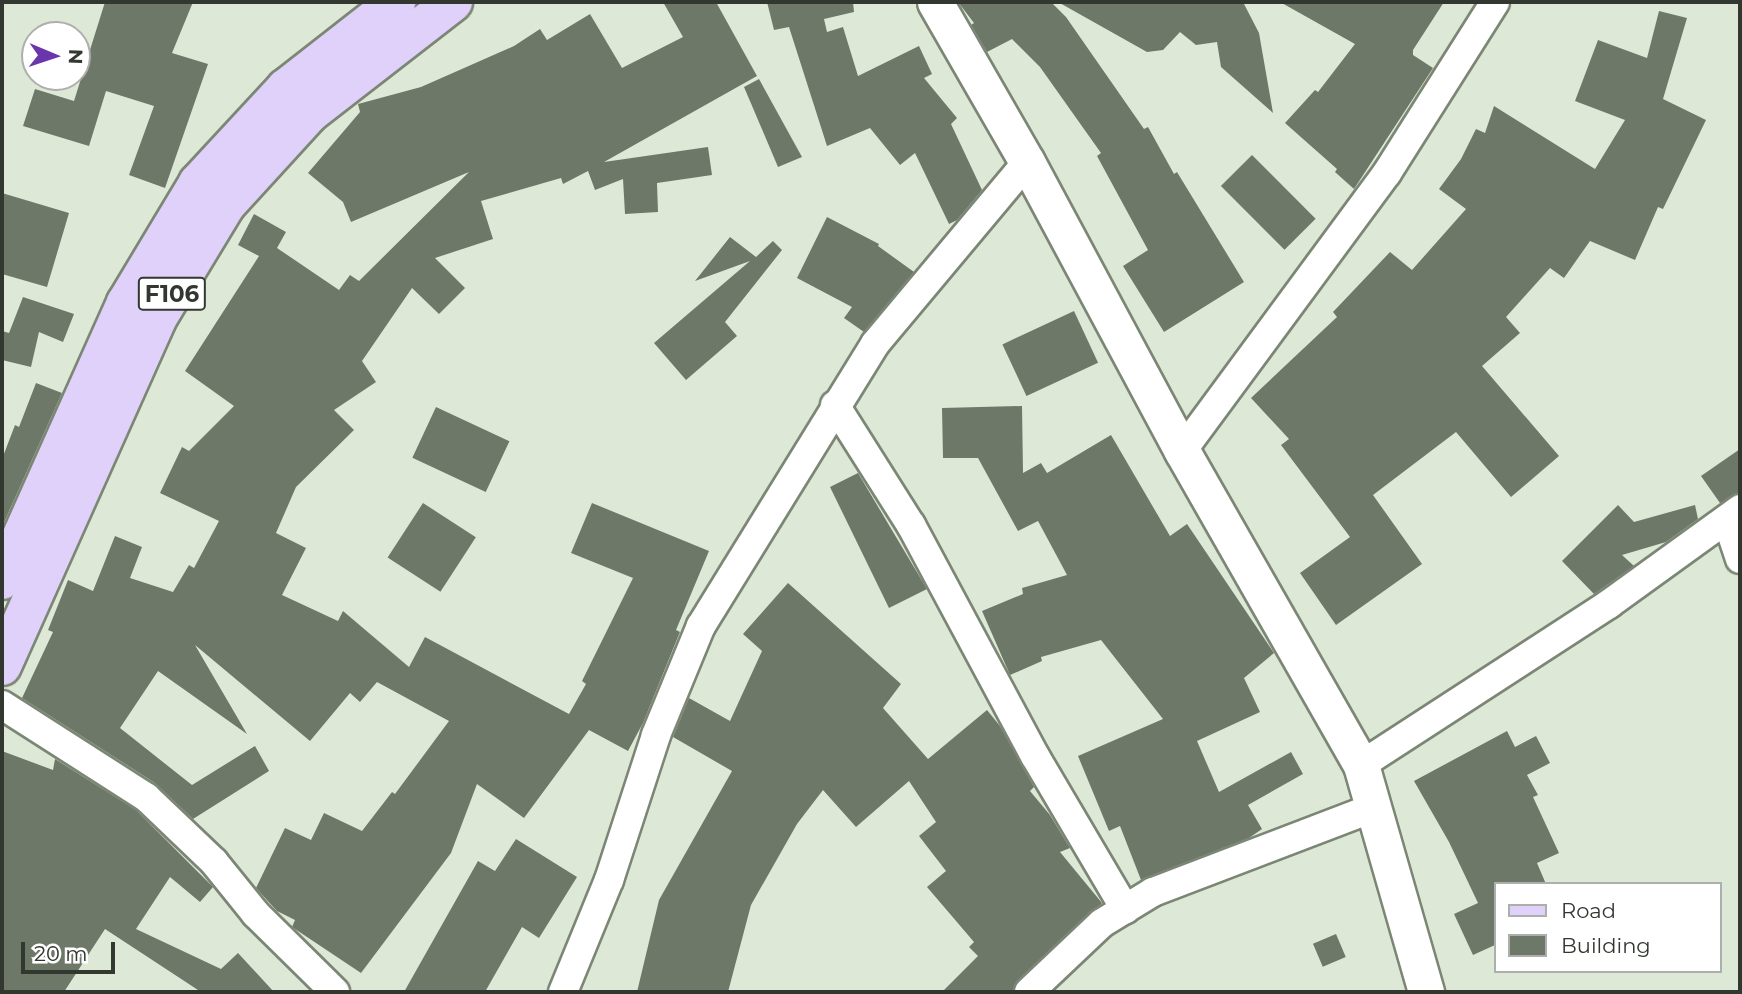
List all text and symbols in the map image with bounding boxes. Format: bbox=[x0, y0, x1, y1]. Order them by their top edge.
north arrow bbox=[21, 21, 91, 91]
text: N bbox=[64, 49, 87, 65]
road number: F106 bbox=[137, 274, 207, 314]
legend bbox=[1494, 882, 1721, 973]
text: Road bbox=[1561, 898, 1616, 923]
scale bar bbox=[24, 928, 119, 972]
text: Building bbox=[1561, 933, 1651, 958]
text: 20 m bbox=[34, 941, 88, 966]

